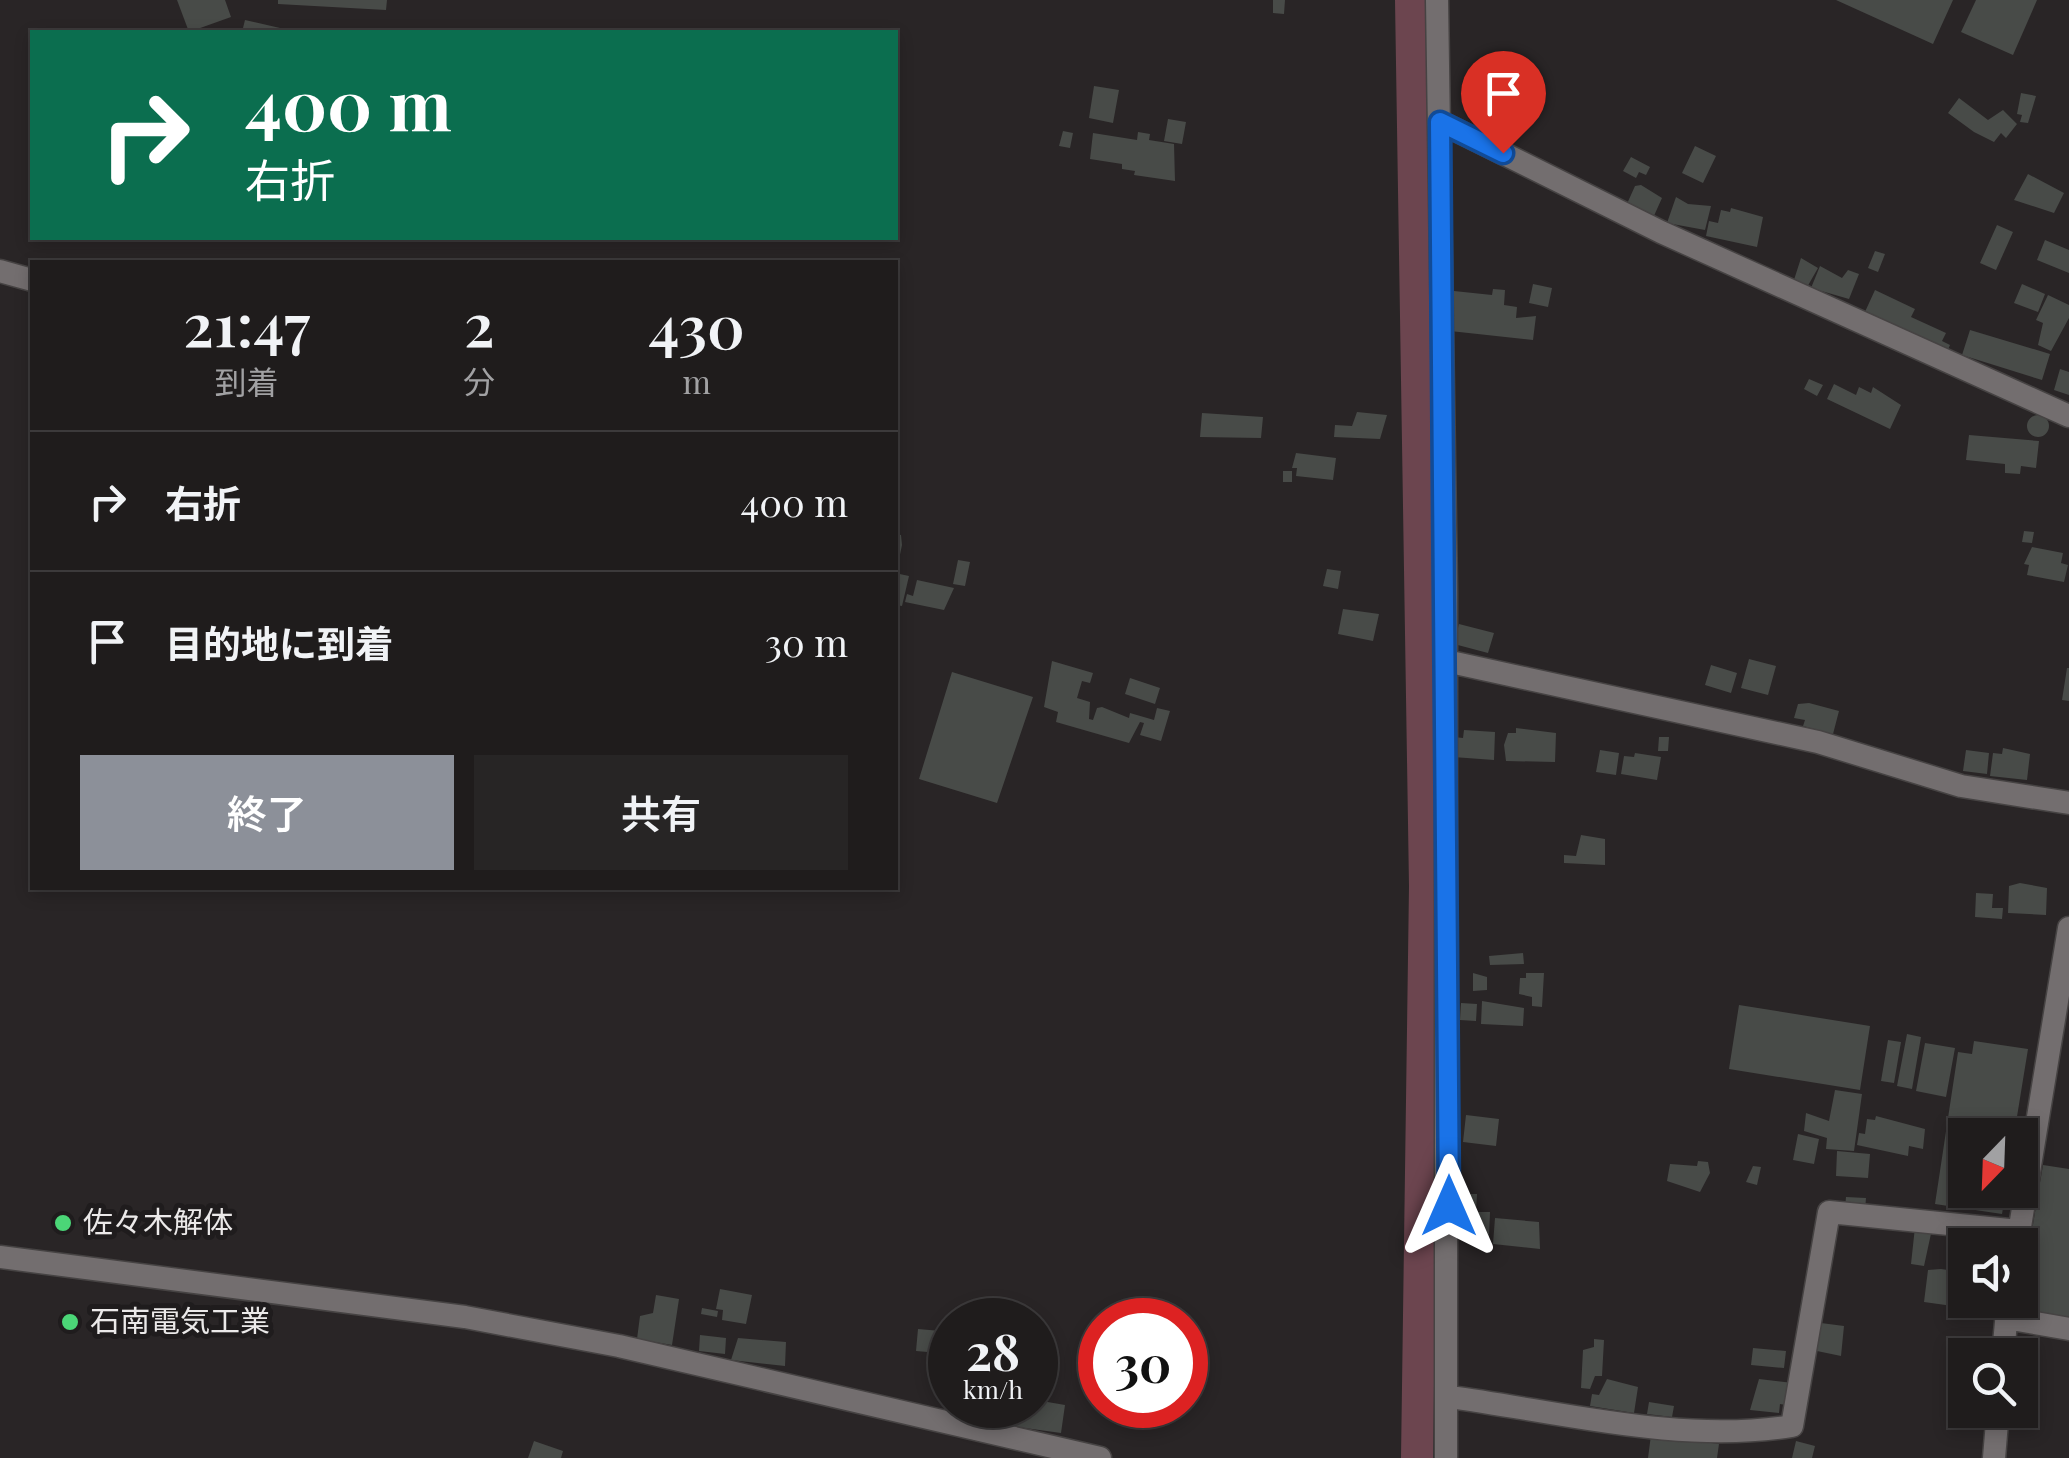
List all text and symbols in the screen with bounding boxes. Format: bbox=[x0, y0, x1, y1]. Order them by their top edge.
pin bbox=[1461, 51, 1546, 154]
text: 400 m bbox=[245, 55, 452, 149]
icon: arrive bbox=[1476, 66, 1531, 121]
icon: right bbox=[80, 70, 210, 200]
text: 右折 bbox=[245, 148, 335, 208]
text: 21:47 bbox=[183, 282, 310, 362]
text: 2 bbox=[464, 282, 495, 362]
text: 430 bbox=[649, 284, 745, 364]
text: 到着 bbox=[215, 359, 279, 402]
text: 分 bbox=[463, 359, 495, 402]
text: m bbox=[682, 359, 711, 402]
icon: right bbox=[80, 474, 135, 529]
text: 400 m bbox=[740, 476, 848, 527]
text: 右折 bbox=[165, 477, 241, 528]
icon: arrive bbox=[80, 614, 135, 669]
text: 30 m bbox=[765, 616, 848, 667]
text: 目的地に到着 bbox=[165, 617, 393, 668]
button: 終了 bbox=[80, 755, 454, 870]
button: 共有 bbox=[474, 755, 848, 870]
north arrow bbox=[1948, 1118, 2038, 1208]
map controls bbox=[1948, 1118, 2038, 1428]
position arrow bbox=[1397, 1154, 1501, 1258]
place label: 佐々木解体 bbox=[83, 1201, 233, 1241]
marker: 佐々木解体 bbox=[52, 1212, 74, 1234]
button: sound bbox=[1948, 1228, 2038, 1318]
speed limit sign: 30 bbox=[1078, 1298, 1208, 1428]
place label: 石南電気工業 bbox=[90, 1300, 270, 1340]
marker: 石南電気工業 bbox=[59, 1311, 81, 1333]
text: 28 bbox=[966, 1317, 1020, 1384]
button: search bbox=[1948, 1338, 2038, 1428]
text: km/h bbox=[963, 1372, 1023, 1405]

